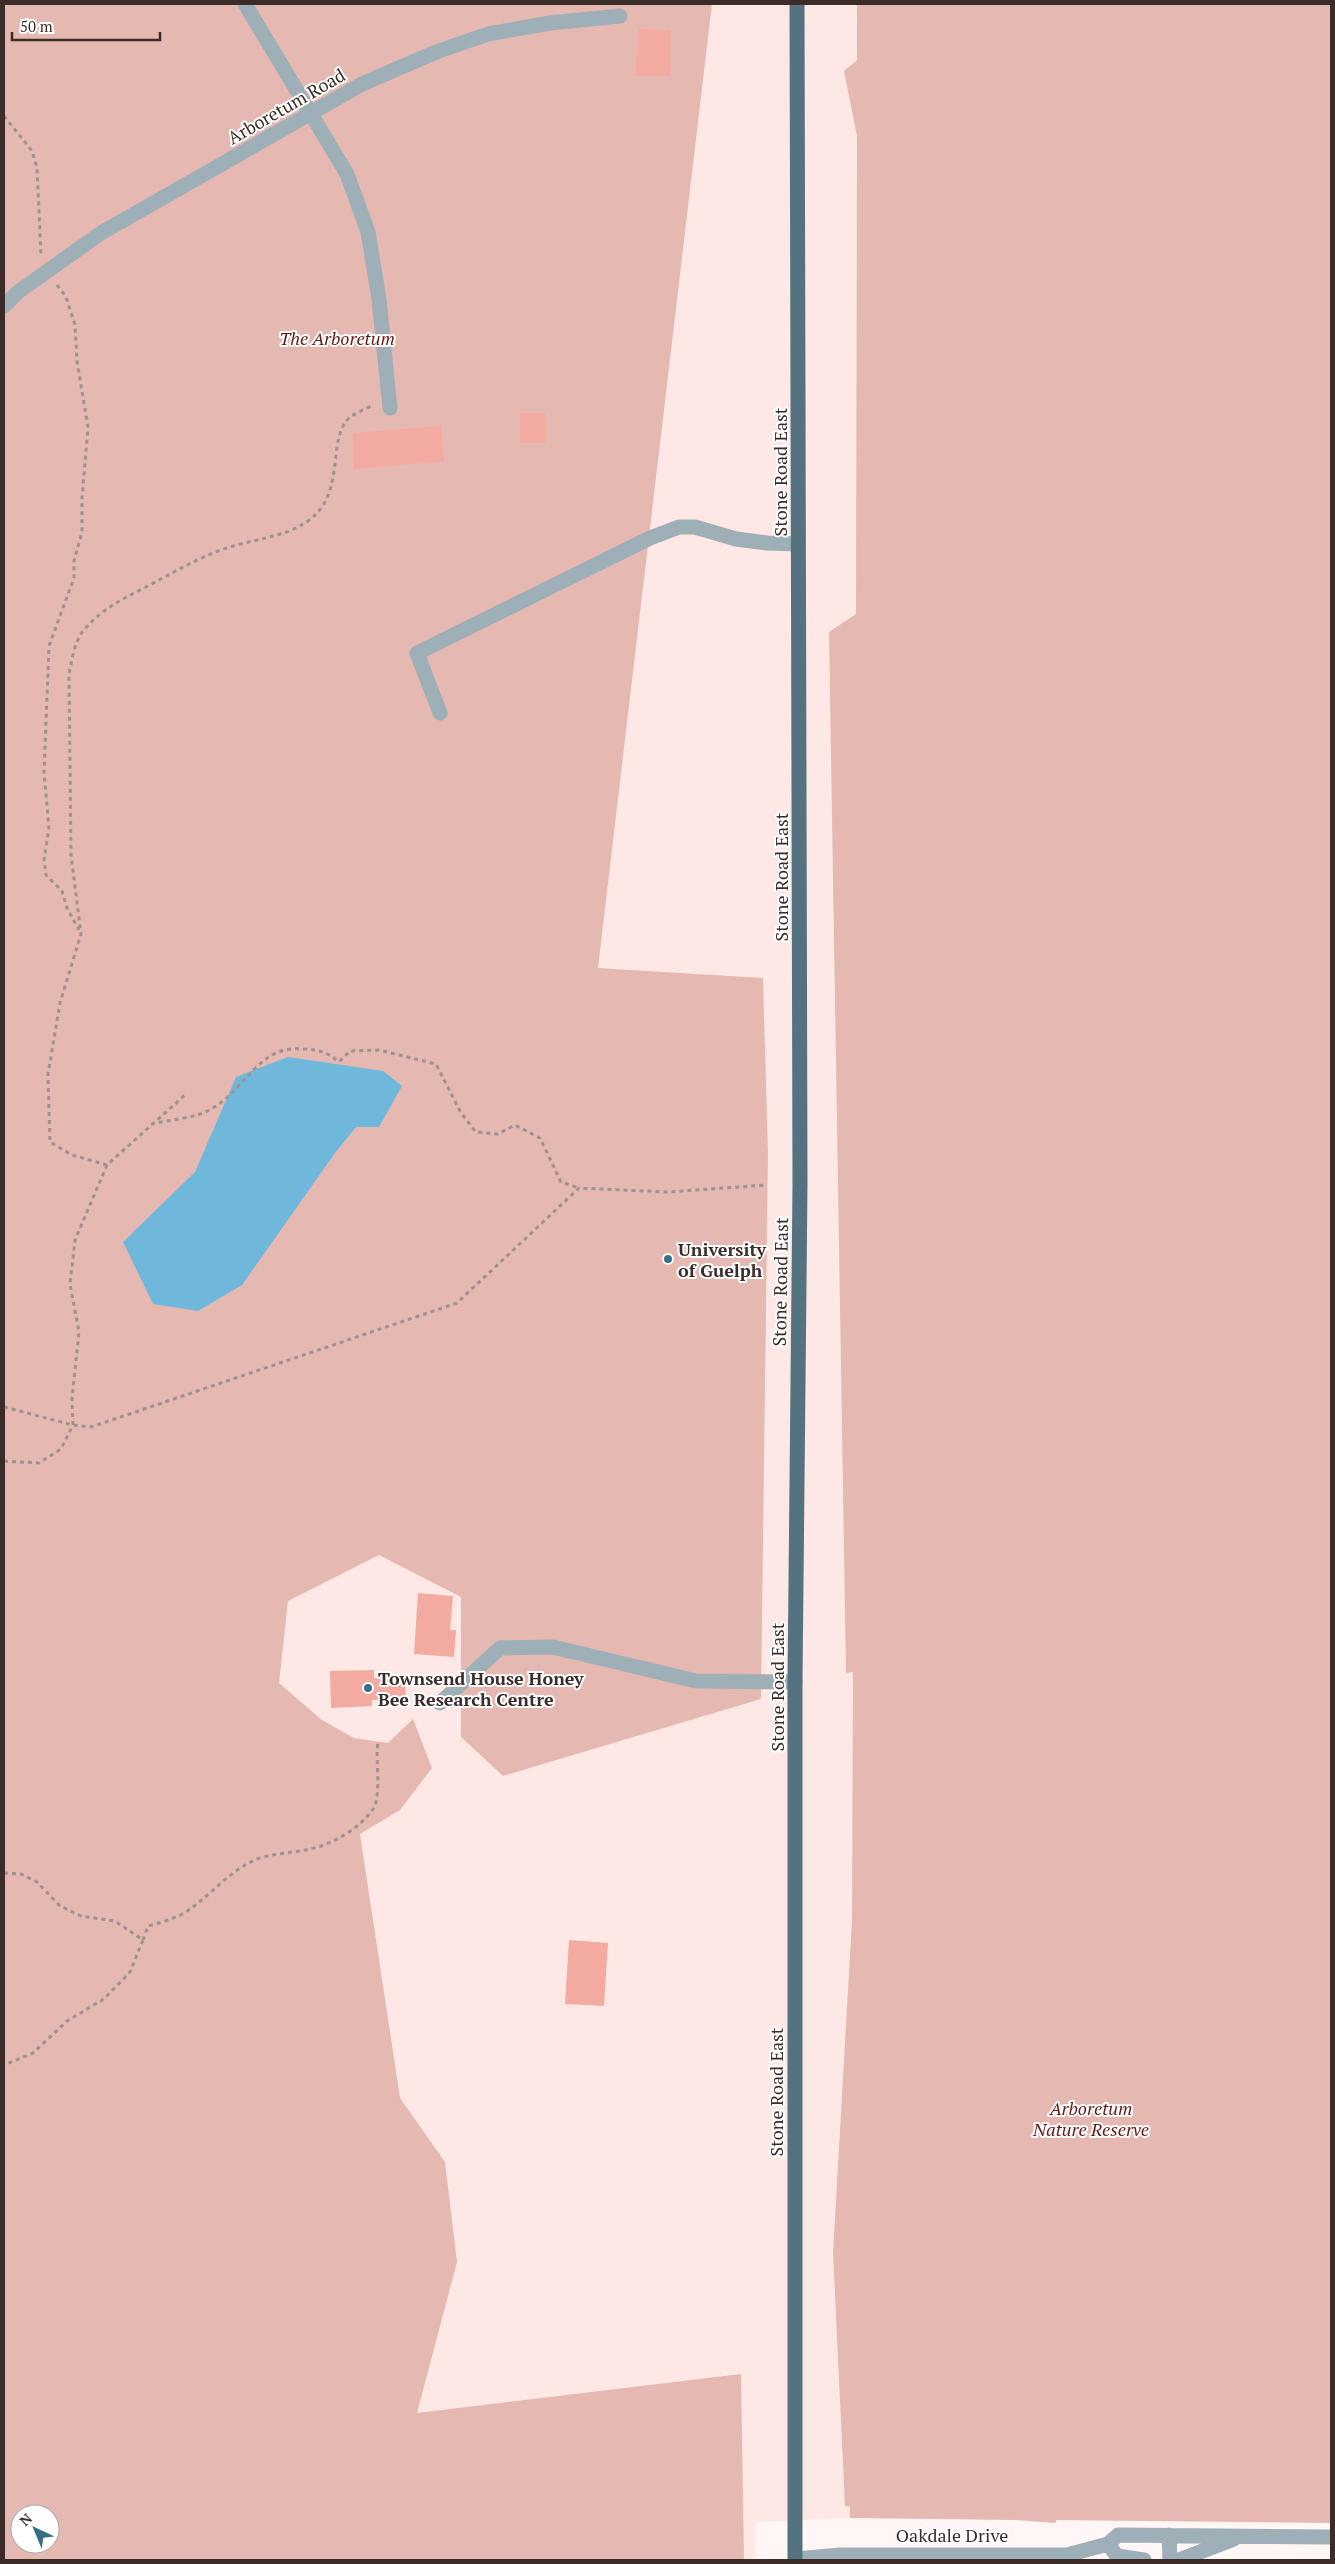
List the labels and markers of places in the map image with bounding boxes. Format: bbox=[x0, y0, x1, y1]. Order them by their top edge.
place label: University of Guelph bbox=[678, 1237, 766, 1282]
marker: University of Guelph bbox=[662, 1253, 674, 1265]
place label: Townsend House Honey Bee Research Centre bbox=[378, 1666, 584, 1711]
marker: Townsend House Honey Bee Research Centre bbox=[362, 1682, 374, 1694]

